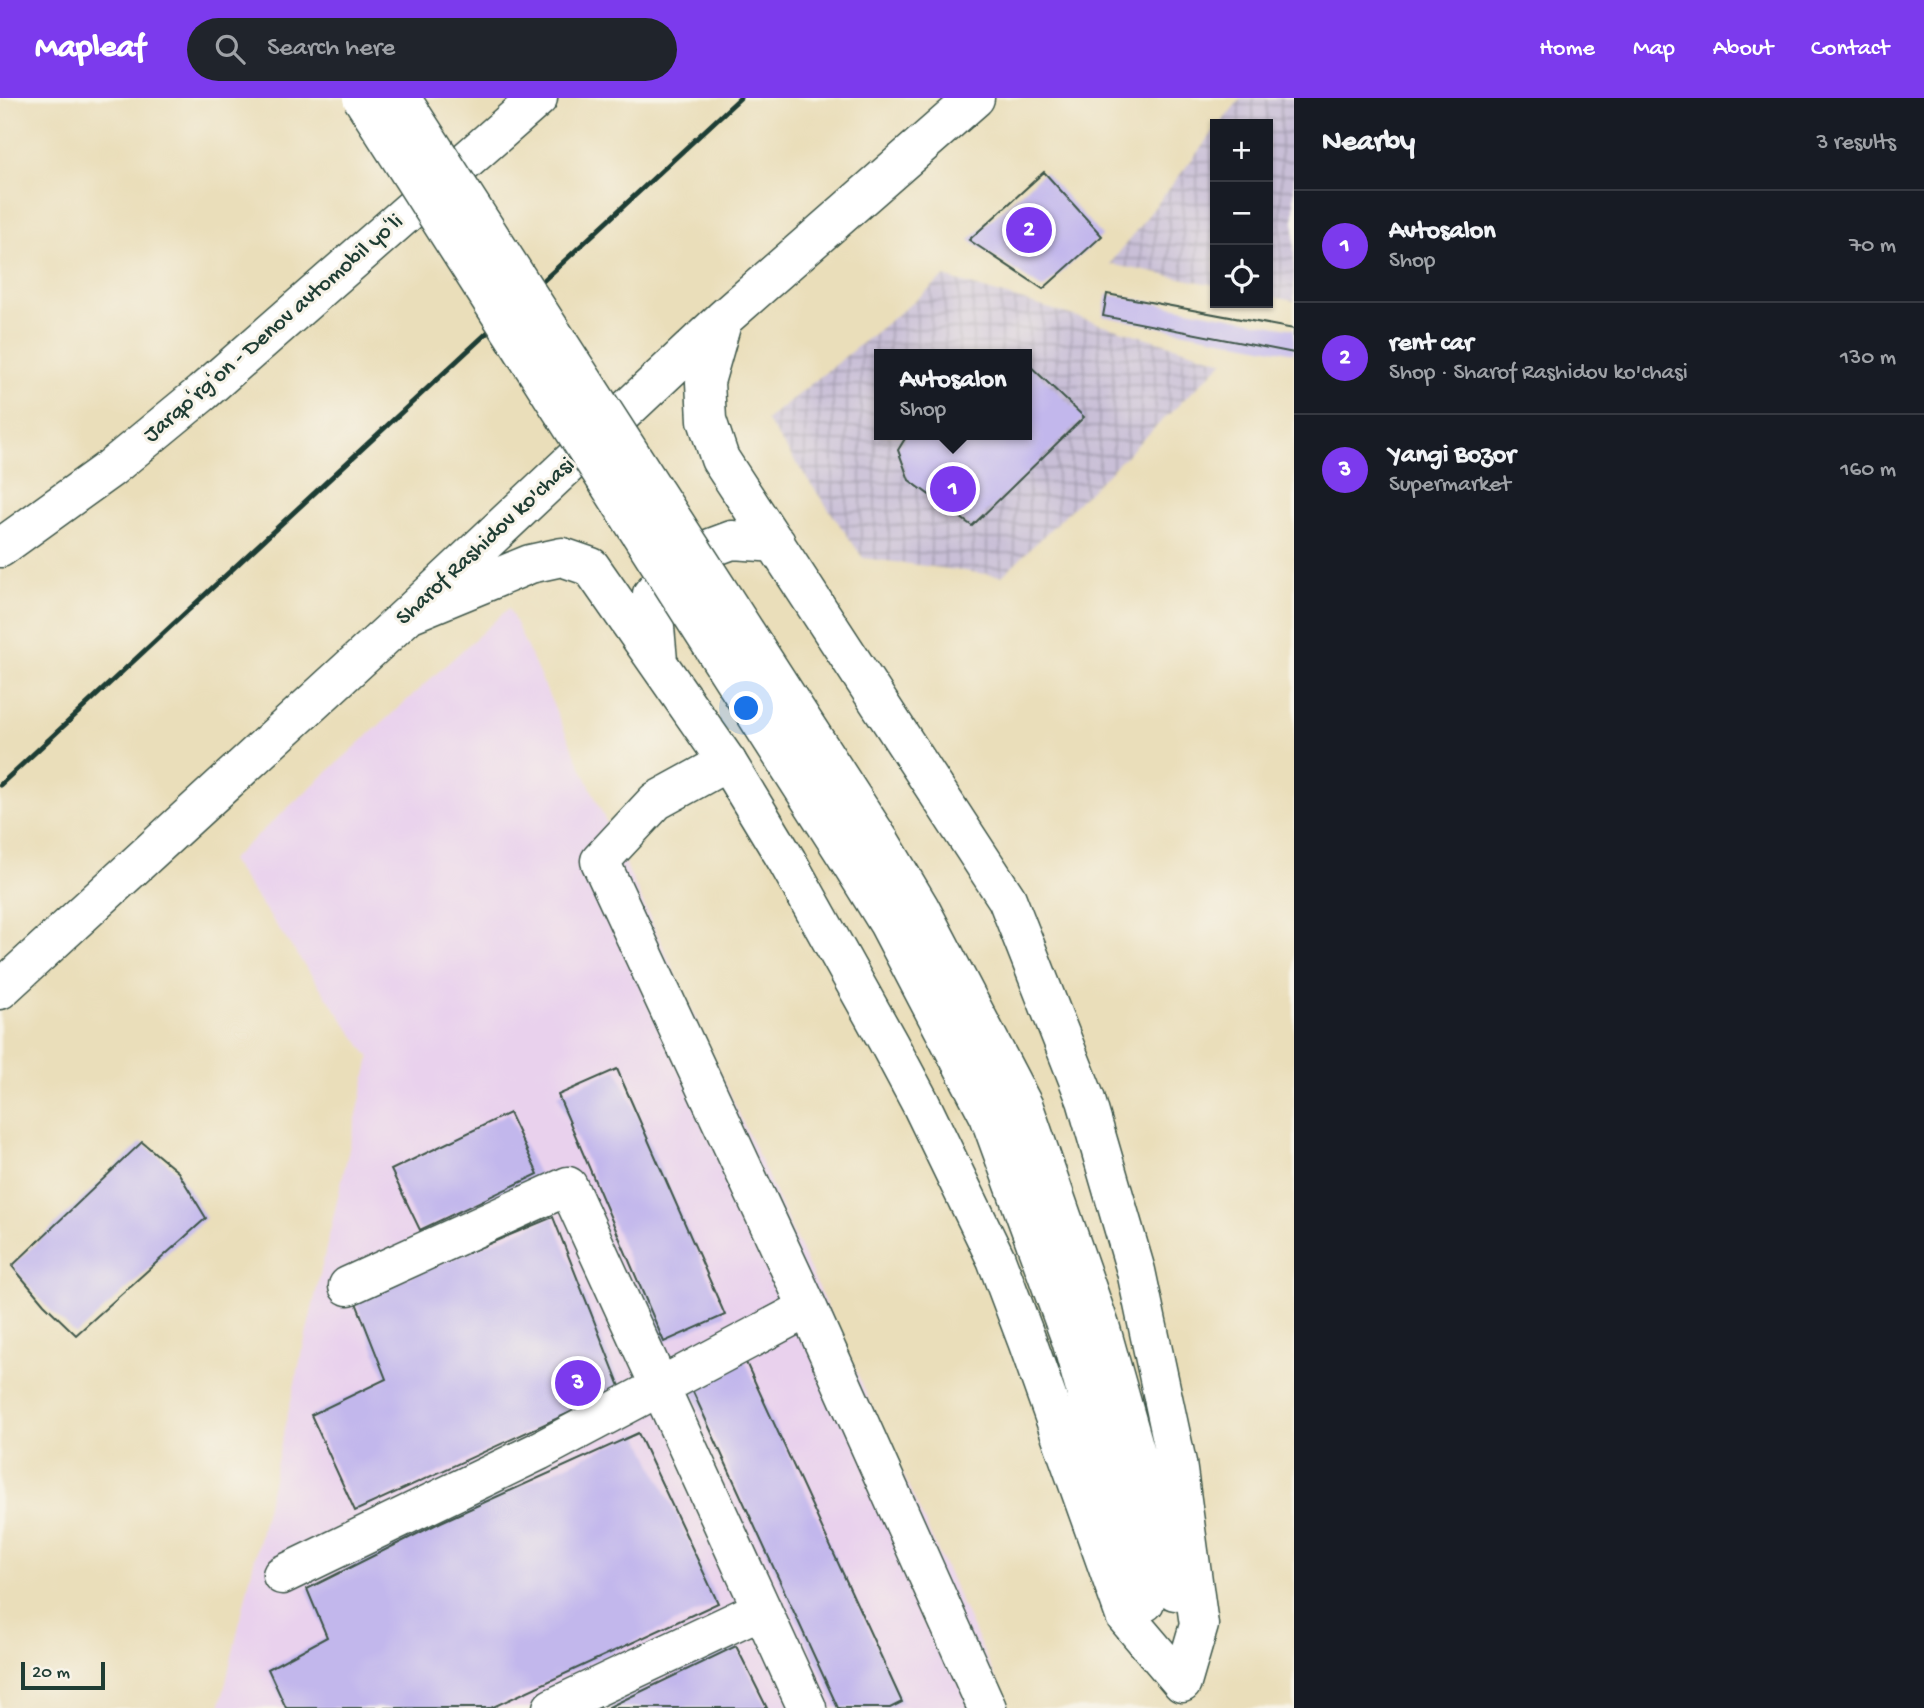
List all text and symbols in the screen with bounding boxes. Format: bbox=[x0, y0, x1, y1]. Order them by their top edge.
search box bbox=[187, 18, 677, 81]
text: Mapleaf bbox=[35, 30, 145, 68]
icon: search bbox=[211, 30, 249, 68]
text: Search here bbox=[267, 34, 395, 65]
text: Home bbox=[1539, 35, 1595, 64]
text: Map bbox=[1633, 35, 1675, 64]
text: About bbox=[1713, 35, 1773, 64]
text: Contact bbox=[1811, 35, 1889, 64]
map controls bbox=[1210, 119, 1273, 308]
button: + bbox=[1210, 119, 1273, 182]
text: Nearby bbox=[1322, 126, 1415, 161]
text: 3 results bbox=[1816, 130, 1896, 157]
button: − bbox=[1210, 182, 1273, 245]
pin: 2 bbox=[1006, 204, 1052, 256]
street label: Jarqoʻrgʻon - Denov avtomobil yoʻli bbox=[139, 209, 409, 449]
text: Avtosalon bbox=[1389, 217, 1496, 248]
text: 1 bbox=[1340, 233, 1350, 260]
text: 70 m bbox=[1849, 233, 1896, 260]
button: locate bbox=[1210, 245, 1273, 308]
text: Shop bbox=[1389, 248, 1435, 275]
text: rent car bbox=[1389, 329, 1473, 360]
text: 2 bbox=[1339, 345, 1351, 372]
text: 130 m bbox=[1840, 345, 1896, 372]
popup bbox=[874, 349, 1032, 440]
text: Shop · Sharof Rashidov ko'chasi bbox=[1389, 360, 1688, 387]
text: Avtosalon bbox=[900, 366, 1006, 397]
text: Shop bbox=[900, 397, 946, 424]
text: Yangi Bozor bbox=[1389, 441, 1515, 472]
street label: Sharof Rashidov ko'chasi bbox=[391, 452, 581, 632]
text: 3 bbox=[1339, 457, 1351, 484]
text: 160 m bbox=[1840, 457, 1896, 484]
pin: 1 bbox=[930, 463, 976, 515]
text: Supermarket bbox=[1389, 472, 1511, 499]
your location bbox=[729, 691, 763, 725]
pin: 3 bbox=[555, 1357, 601, 1409]
scale bar bbox=[21, 1659, 105, 1691]
text: 20 m bbox=[32, 1662, 70, 1685]

